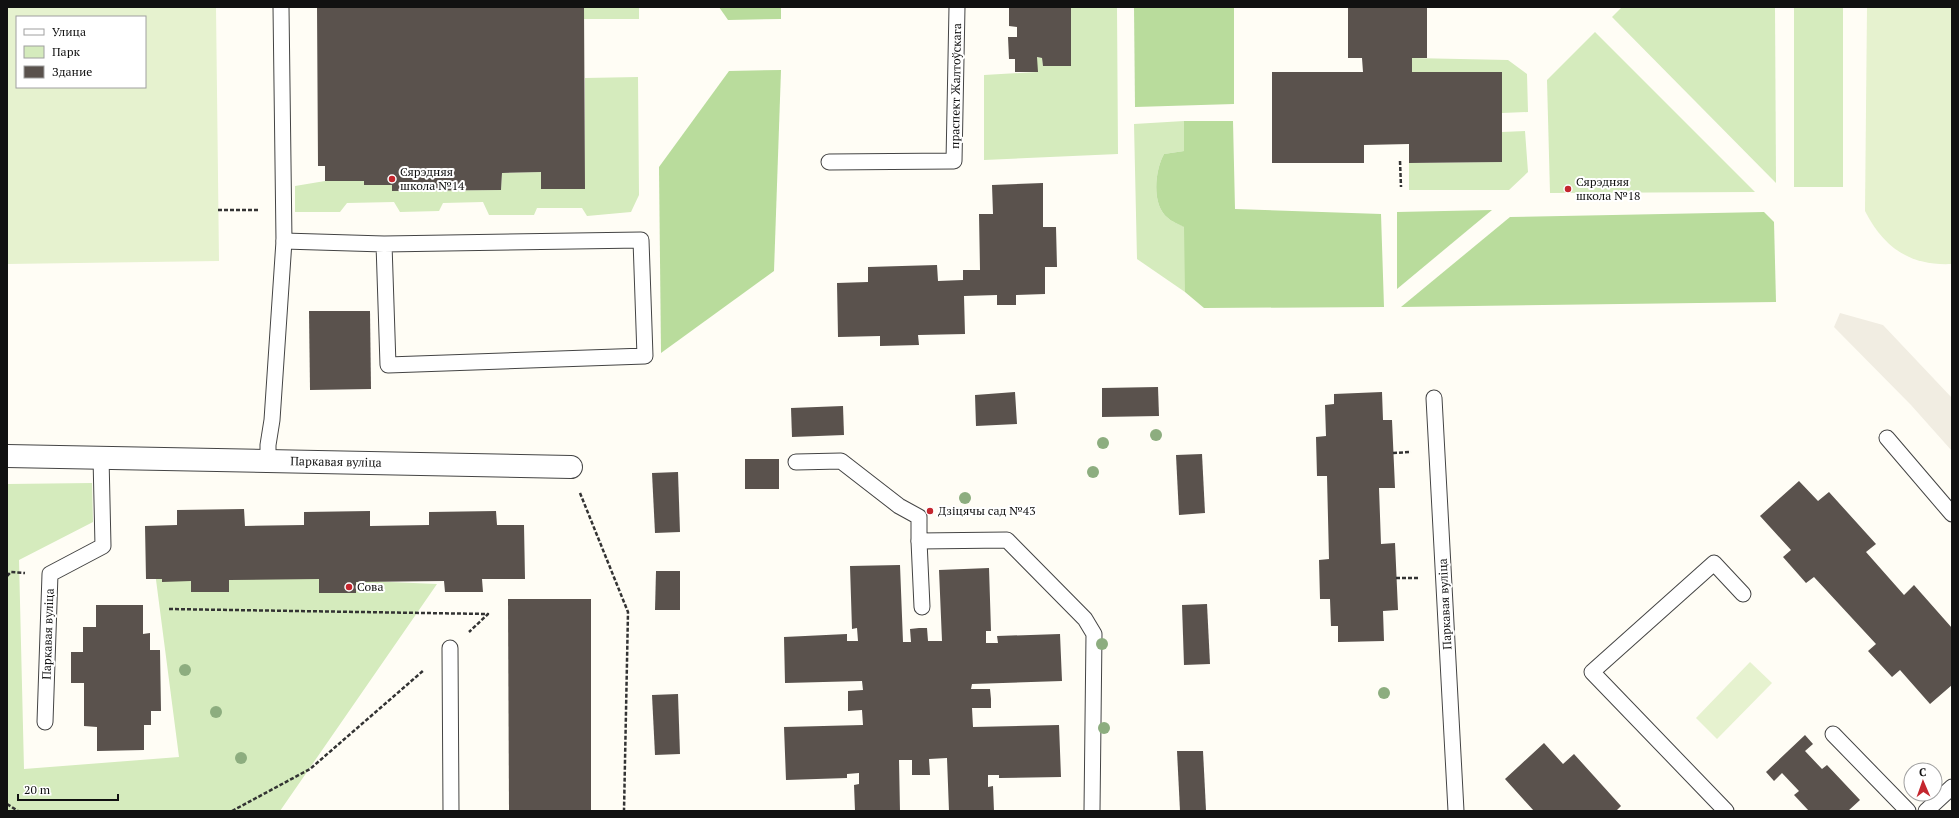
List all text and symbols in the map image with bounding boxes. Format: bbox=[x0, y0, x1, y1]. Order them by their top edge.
legend bbox=[16, 16, 146, 88]
street label: праспект Жалтоўскага bbox=[947, 23, 964, 149]
text: Улица bbox=[52, 24, 86, 39]
text: Парк bbox=[52, 44, 80, 59]
text: Здание bbox=[52, 64, 92, 79]
place label: Сярэдняя школа №14 bbox=[400, 164, 465, 193]
marker: Сярэдняя школа №14 bbox=[387, 174, 397, 184]
place label: Сярэдняя школа №18 bbox=[1576, 174, 1641, 203]
marker: Сярэдняя школа №18 bbox=[1563, 184, 1573, 194]
street label: Паркавая вуліца bbox=[290, 453, 382, 470]
place label: Дзіцячы сад №43 bbox=[938, 503, 1036, 518]
marker: Дзіцячы сад №43 bbox=[925, 506, 935, 516]
street label: Паркавая вуліца bbox=[1435, 558, 1454, 650]
place label: Сова bbox=[357, 579, 383, 594]
marker: Сова bbox=[344, 582, 354, 592]
street label: Паркавая вуліца bbox=[38, 588, 57, 680]
north arrow bbox=[1903, 762, 1943, 802]
text: С bbox=[1919, 765, 1926, 779]
scale bar bbox=[18, 776, 118, 802]
text: 20 m bbox=[24, 782, 51, 797]

